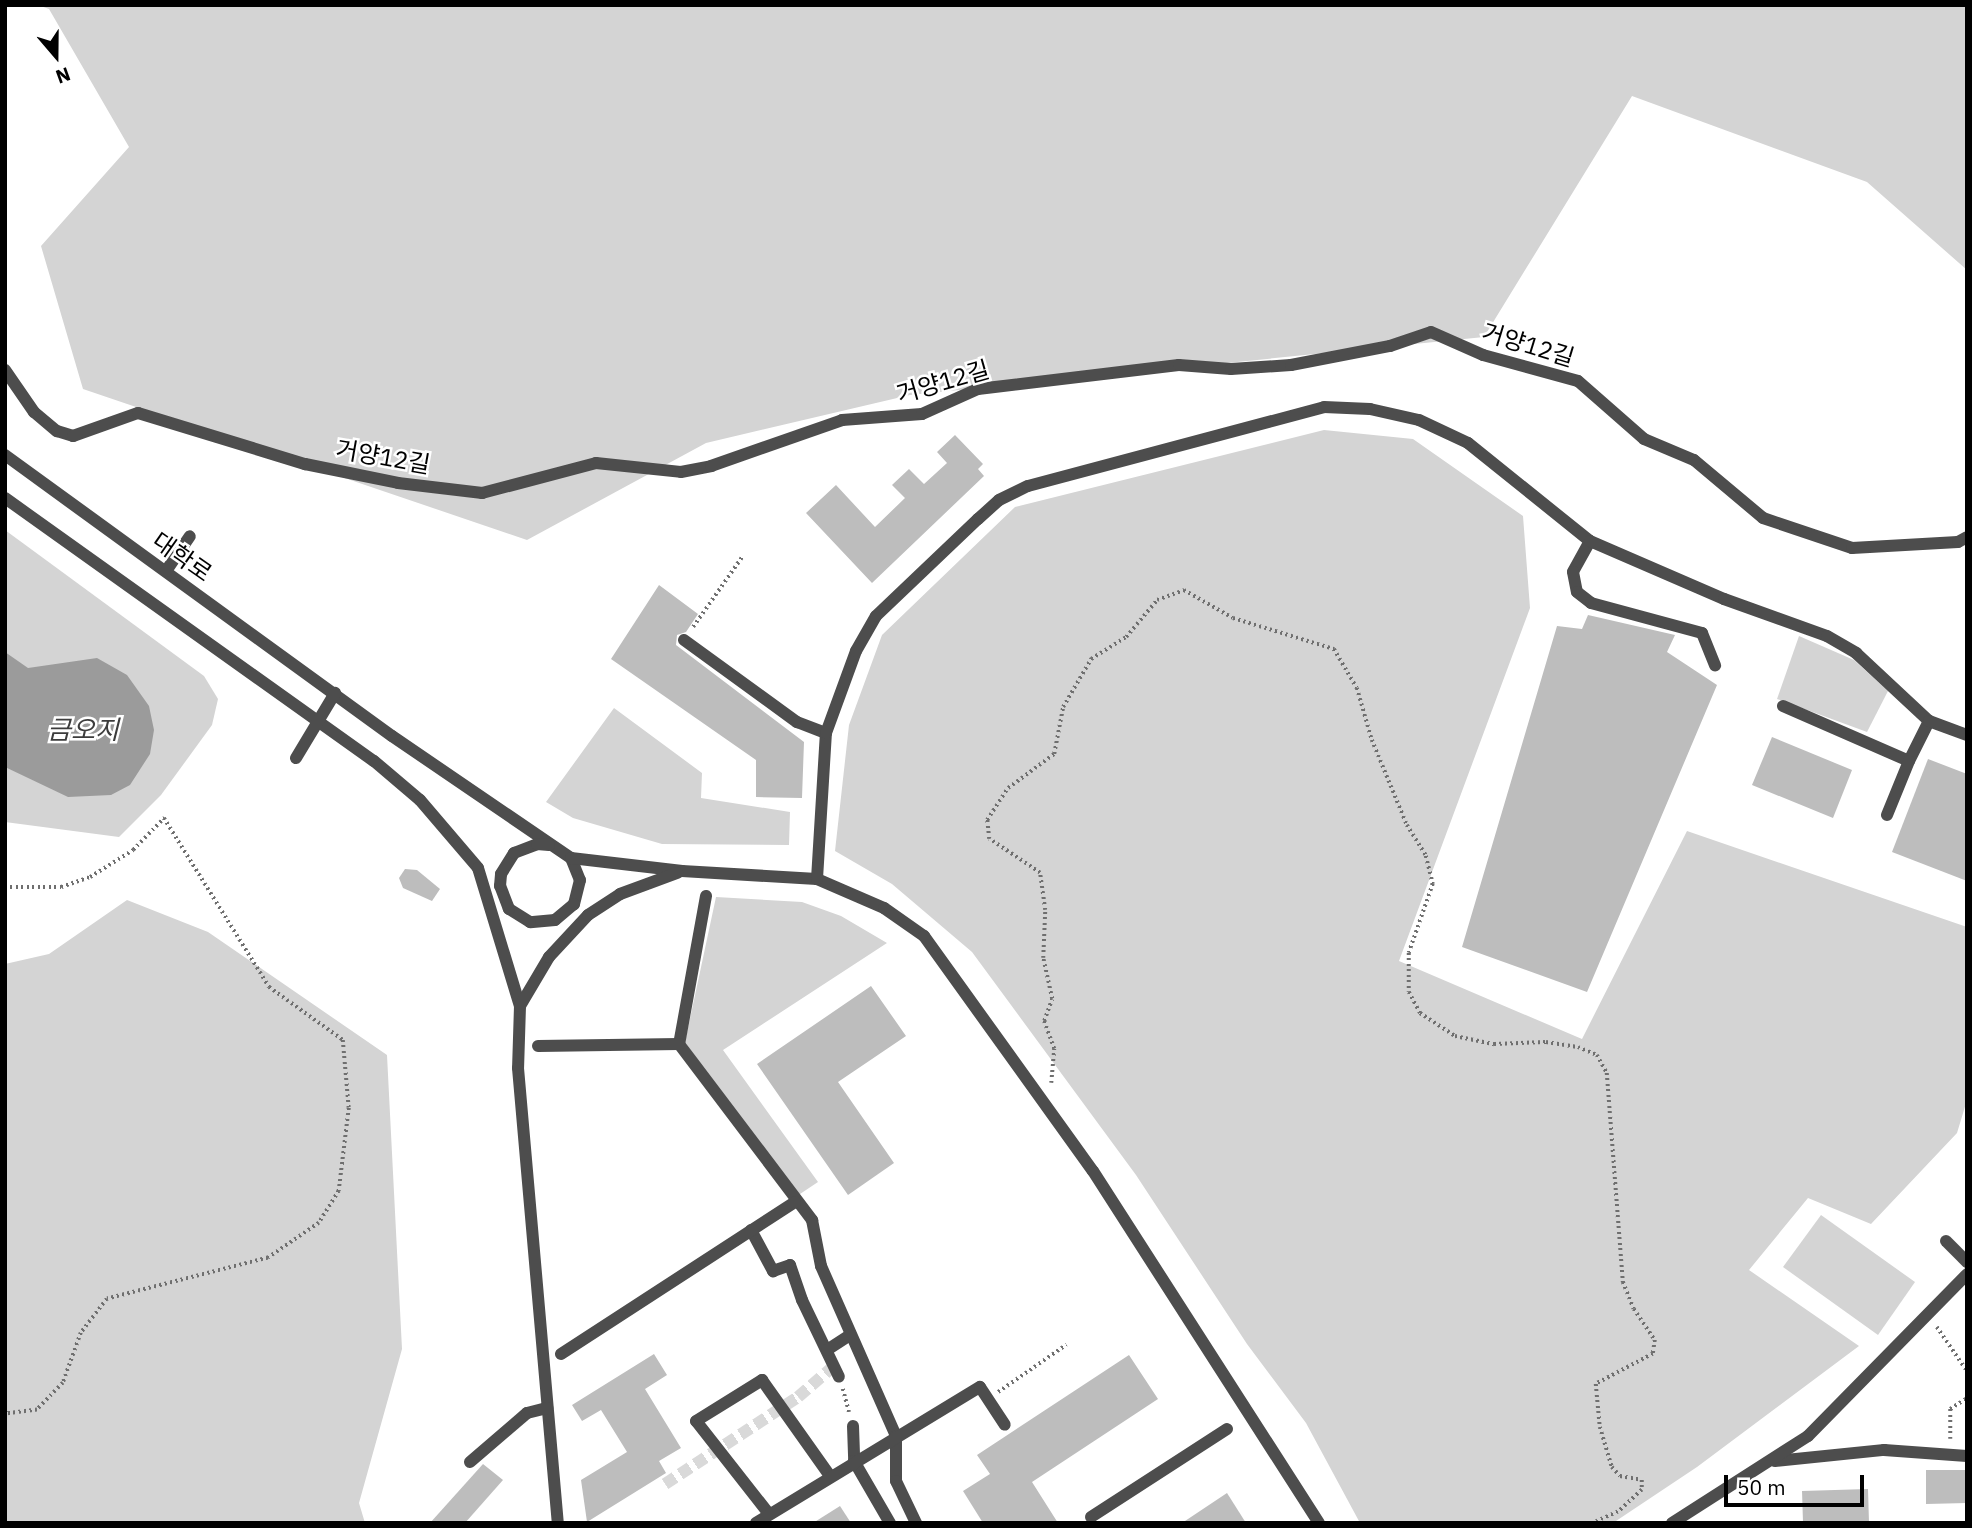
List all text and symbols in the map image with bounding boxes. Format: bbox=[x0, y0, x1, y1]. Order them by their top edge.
north arrow bbox=[21, 21, 91, 91]
text: N bbox=[53, 62, 74, 89]
street label: 거양12길 bbox=[1478, 317, 1578, 373]
street label: 거양12길 bbox=[893, 355, 993, 409]
street label: 거양12길 bbox=[334, 435, 432, 479]
street label: 대학로 bbox=[147, 526, 217, 588]
water label: 금오지 bbox=[47, 714, 119, 746]
scale bar bbox=[1727, 1462, 1867, 1506]
text: 50 m bbox=[1737, 1473, 1786, 1501]

